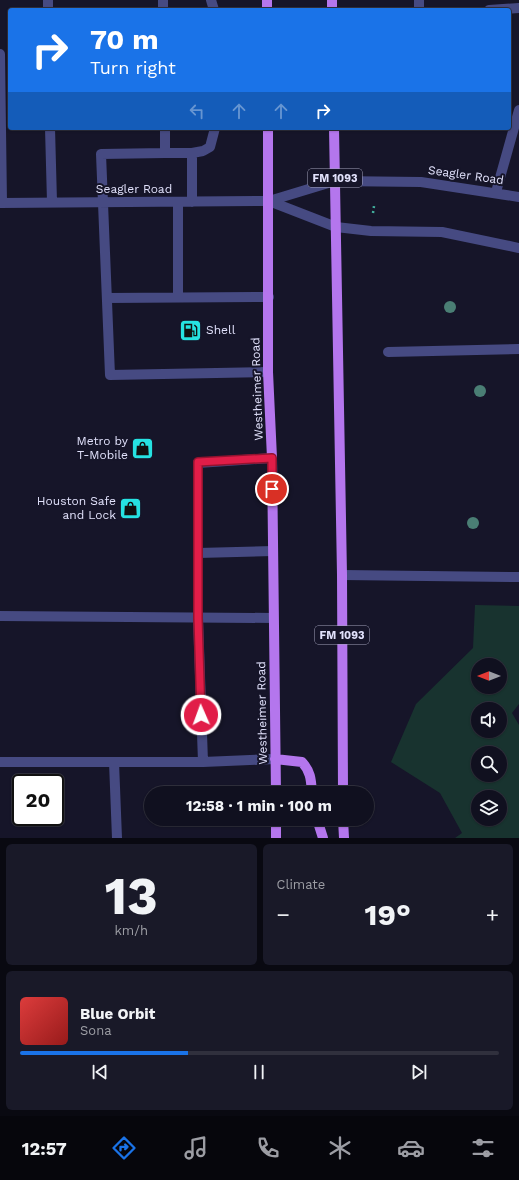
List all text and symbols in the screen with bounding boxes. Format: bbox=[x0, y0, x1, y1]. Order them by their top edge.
text: 70 m bbox=[90, 23, 159, 56]
icon: right bbox=[24, 24, 76, 76]
text: Turn right bbox=[90, 57, 176, 78]
icon: left bbox=[186, 100, 208, 122]
icon: ahead bbox=[228, 100, 250, 122]
icon: ahead bbox=[270, 100, 292, 122]
icon: right bbox=[312, 100, 334, 122]
street label: Seagler Road bbox=[427, 163, 505, 187]
road number: FM 1093 bbox=[308, 169, 362, 187]
street label: Seagler Road bbox=[96, 182, 172, 196]
fuel station icon: Shell bbox=[178, 317, 204, 343]
place label: Shell bbox=[206, 323, 236, 337]
street label: Westheimer Road bbox=[248, 337, 266, 441]
place label: Metro by T-Mobile bbox=[77, 434, 129, 462]
shop icon: Metro by T-Mobile bbox=[130, 435, 156, 461]
pin bbox=[255, 472, 289, 506]
icon: arrive bbox=[261, 478, 283, 500]
place label: Houston Safe and Lock bbox=[37, 494, 116, 522]
shop icon: Houston Safe and Lock bbox=[118, 495, 144, 521]
road number: FM 1093 bbox=[315, 626, 369, 644]
north arrow bbox=[471, 658, 507, 694]
map controls bbox=[471, 658, 507, 826]
street label: Westheimer Road bbox=[254, 661, 270, 765]
position arrow bbox=[180, 694, 222, 736]
button: sound bbox=[471, 702, 507, 738]
button: search bbox=[471, 746, 507, 782]
speed limit sign: 20 bbox=[12, 774, 64, 826]
button: layers bbox=[471, 790, 507, 826]
text: 12:58 · 1 min · 100 m bbox=[186, 797, 332, 815]
text: 13 bbox=[105, 866, 158, 927]
text: Climate bbox=[277, 877, 325, 892]
text: 19° bbox=[365, 897, 411, 932]
text: − bbox=[277, 902, 290, 927]
text: + bbox=[486, 902, 499, 927]
text: km/h bbox=[115, 923, 148, 938]
text: Blue Orbit bbox=[80, 1005, 155, 1023]
text: Sona bbox=[80, 1023, 112, 1038]
icon: previous bbox=[89, 1061, 111, 1083]
icon: pause bbox=[248, 1061, 270, 1083]
icon: next bbox=[408, 1061, 430, 1083]
icon: directions bbox=[110, 1134, 138, 1162]
icon: music bbox=[182, 1134, 210, 1162]
icon: phone bbox=[254, 1134, 282, 1162]
icon: climate bbox=[326, 1134, 354, 1162]
icon: car bbox=[397, 1134, 425, 1162]
icon: filters bbox=[469, 1134, 497, 1162]
text: 12:57 bbox=[22, 1138, 67, 1159]

